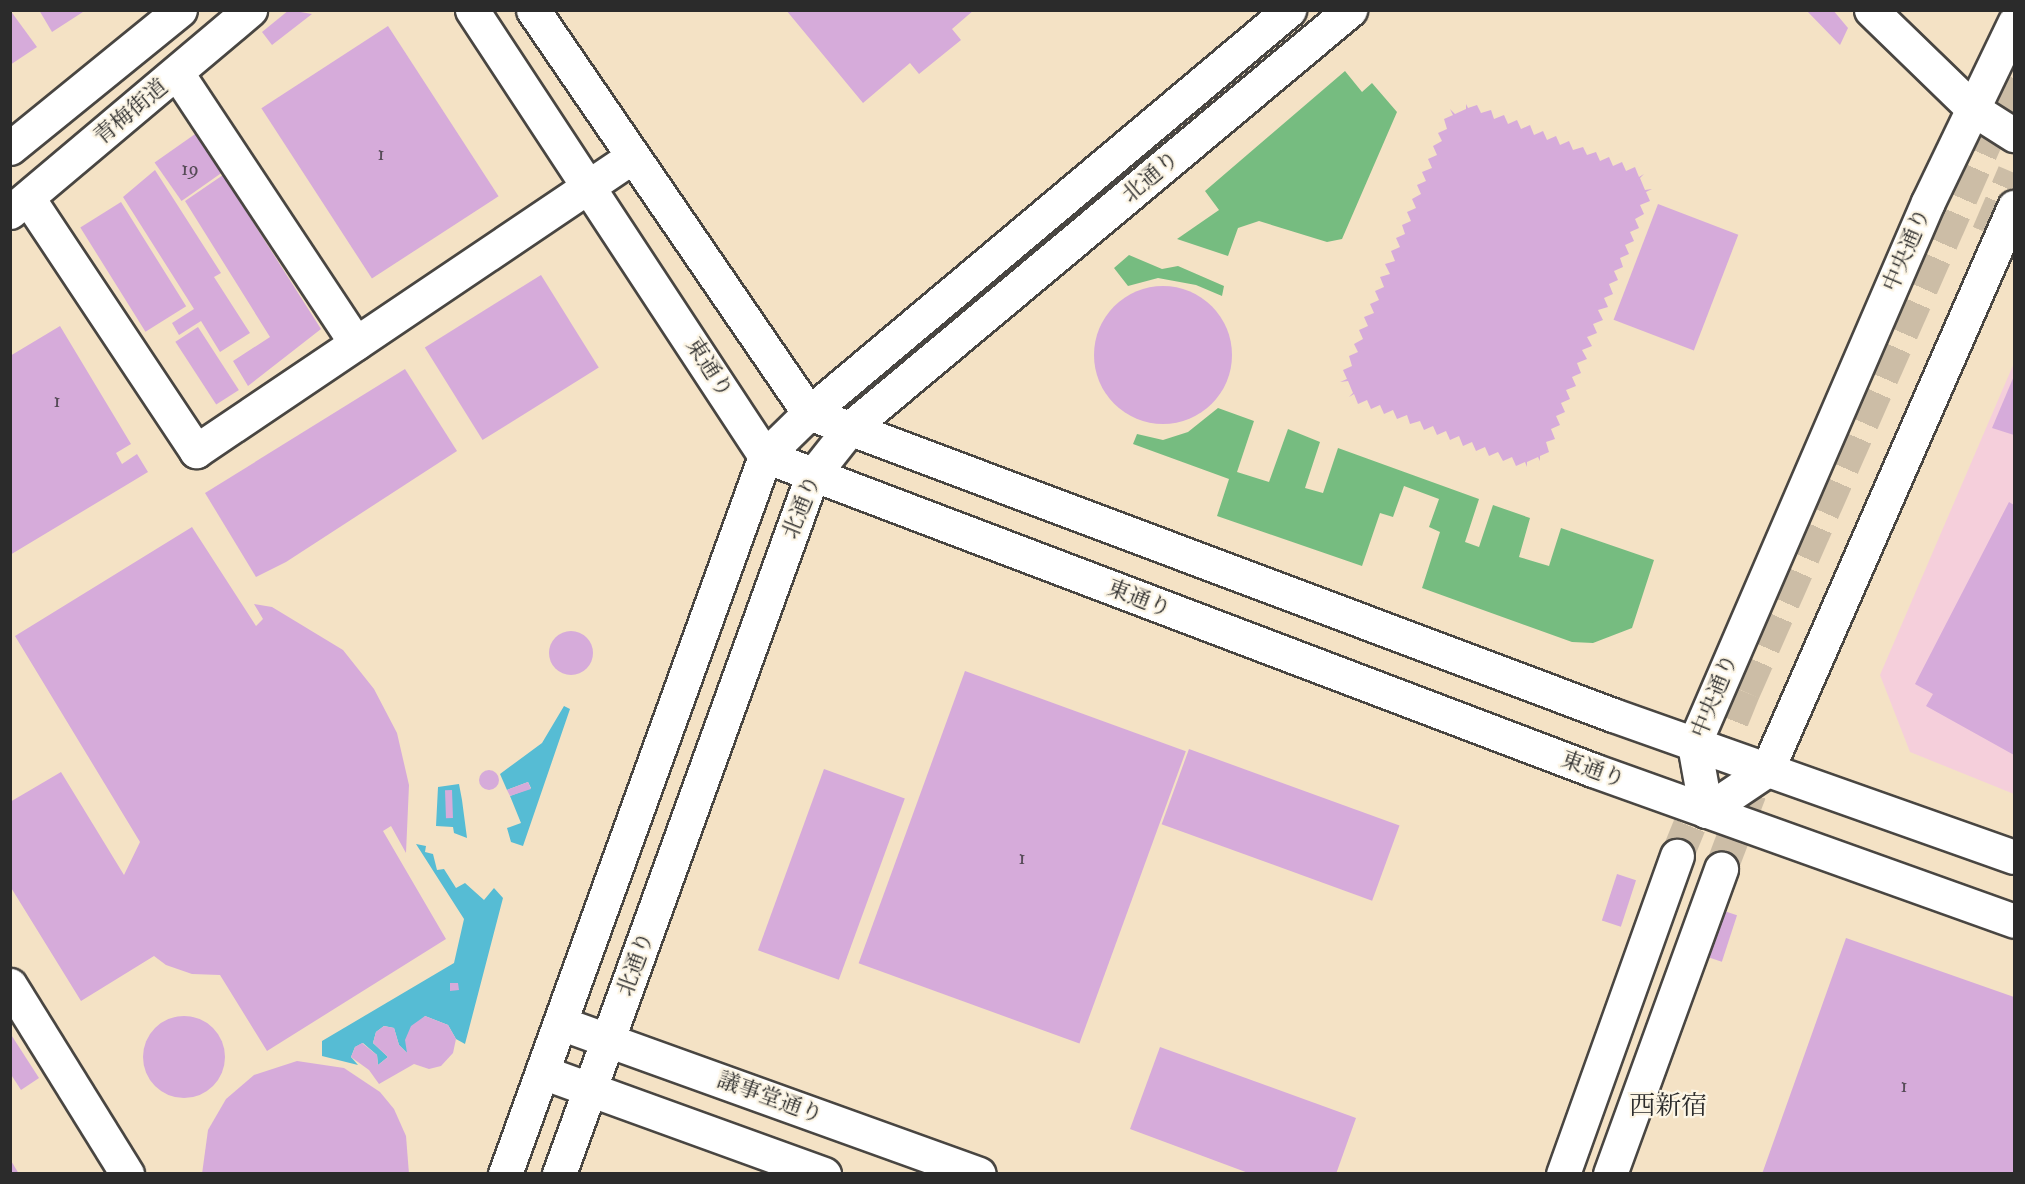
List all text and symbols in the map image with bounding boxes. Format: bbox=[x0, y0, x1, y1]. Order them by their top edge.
street label: 青梅街道 bbox=[89, 74, 173, 150]
house number: 1 bbox=[377, 141, 385, 165]
street label: 北通り bbox=[1117, 146, 1185, 208]
house number: 19 bbox=[181, 156, 199, 180]
street label: 中央通り bbox=[1878, 204, 1936, 296]
street label: 東通り bbox=[680, 333, 738, 403]
house number: 1 bbox=[53, 388, 61, 412]
street label: 北通り bbox=[777, 471, 827, 543]
street label: 東通り bbox=[1103, 575, 1175, 623]
street label: 中央通り bbox=[1686, 650, 1744, 742]
street label: 東通り bbox=[1557, 746, 1629, 794]
house number: 1 bbox=[1018, 845, 1026, 869]
street label: 北通り bbox=[612, 928, 660, 1000]
street label: 議事堂通り bbox=[714, 1067, 826, 1129]
house number: 1 bbox=[1900, 1073, 1908, 1097]
district label: 西新宿 bbox=[1629, 1091, 1707, 1123]

